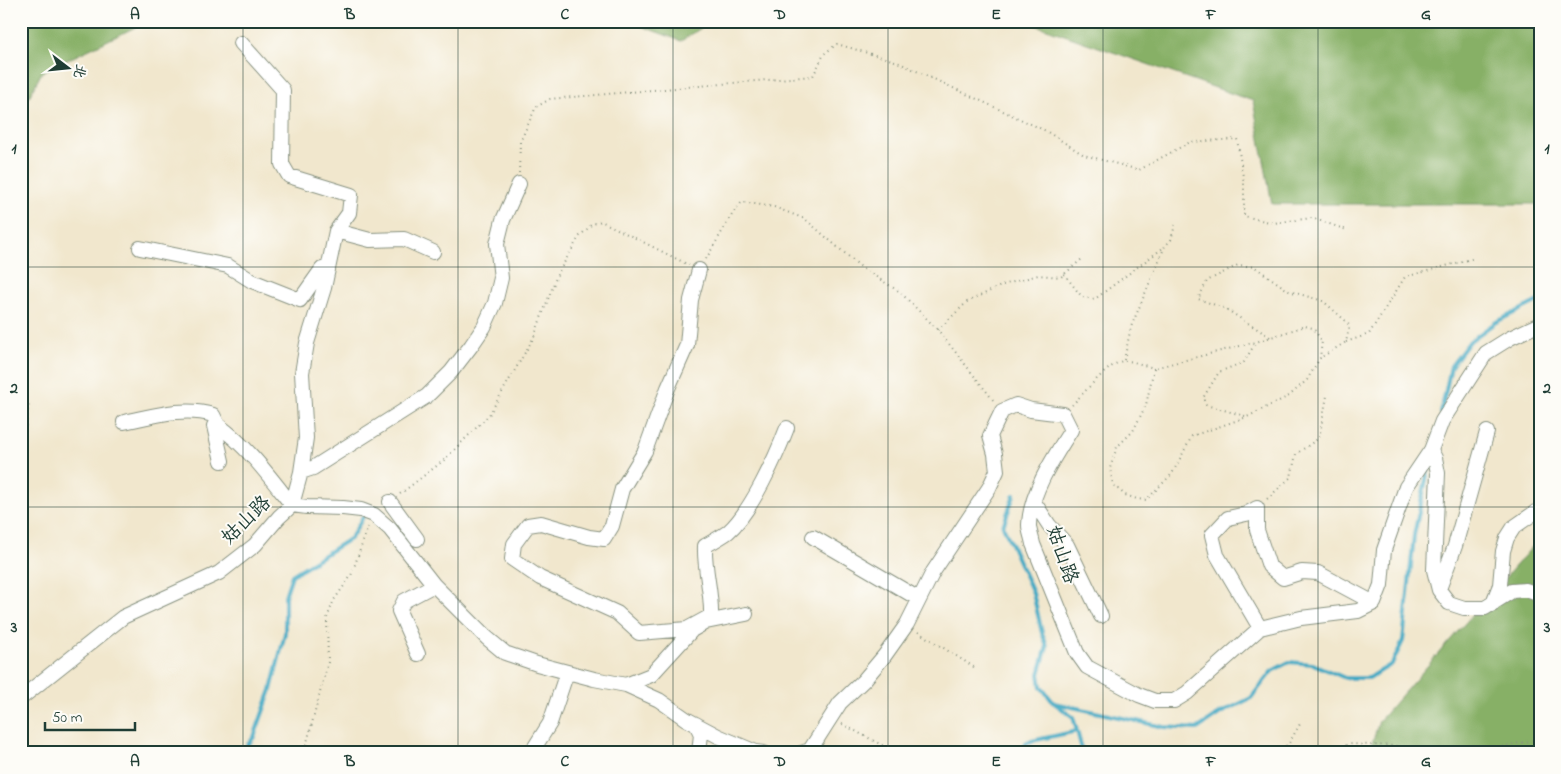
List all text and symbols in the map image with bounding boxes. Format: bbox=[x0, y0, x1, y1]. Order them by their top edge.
text: A bbox=[130, 3, 140, 27]
text: B bbox=[344, 3, 356, 27]
text: C bbox=[561, 3, 570, 27]
text: D bbox=[773, 3, 786, 27]
text: E bbox=[991, 3, 1001, 27]
text: F bbox=[1205, 3, 1217, 27]
text: G bbox=[1421, 3, 1431, 27]
north arrow bbox=[42, 42, 92, 92]
text: 北 bbox=[67, 62, 91, 81]
text: 1 bbox=[11, 137, 17, 161]
text: 1 bbox=[1544, 137, 1550, 161]
text: 2 bbox=[9, 377, 18, 401]
text: 2 bbox=[1542, 377, 1551, 401]
street label: 姑山路 bbox=[215, 489, 279, 552]
street label: 姑山路 bbox=[1038, 522, 1085, 589]
text: 3 bbox=[10, 616, 18, 640]
text: 3 bbox=[1543, 616, 1551, 640]
scale bar bbox=[45, 699, 135, 731]
text: 50 m bbox=[52, 707, 83, 729]
text: A bbox=[130, 750, 140, 774]
text: B bbox=[344, 750, 356, 774]
text: C bbox=[561, 750, 570, 774]
text: D bbox=[773, 750, 786, 774]
text: E bbox=[991, 750, 1001, 774]
text: F bbox=[1205, 750, 1217, 774]
text: G bbox=[1421, 750, 1431, 774]

